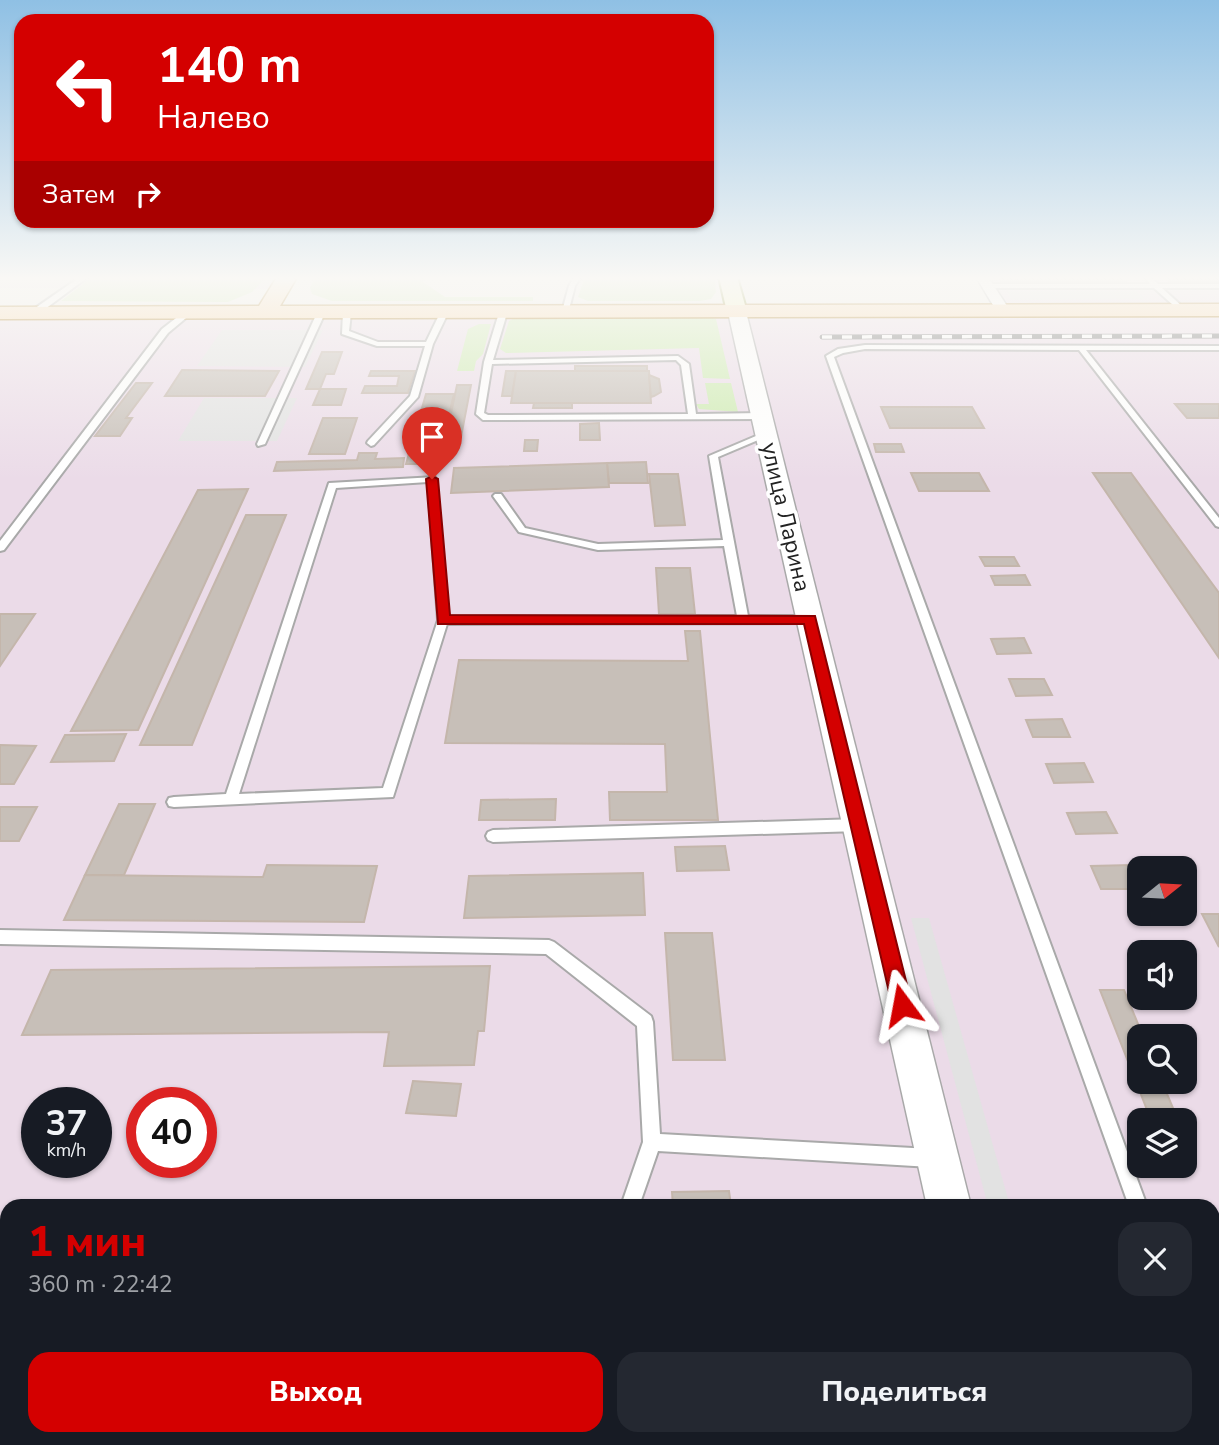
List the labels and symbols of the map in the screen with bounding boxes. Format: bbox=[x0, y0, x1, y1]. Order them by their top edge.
pin bbox=[402, 407, 462, 479]
street label: улица Ларина bbox=[754, 439, 818, 595]
north arrow bbox=[1127, 856, 1197, 926]
position arrow bbox=[865, 968, 939, 1042]
speed limit sign: 40 bbox=[126, 1087, 217, 1178]

